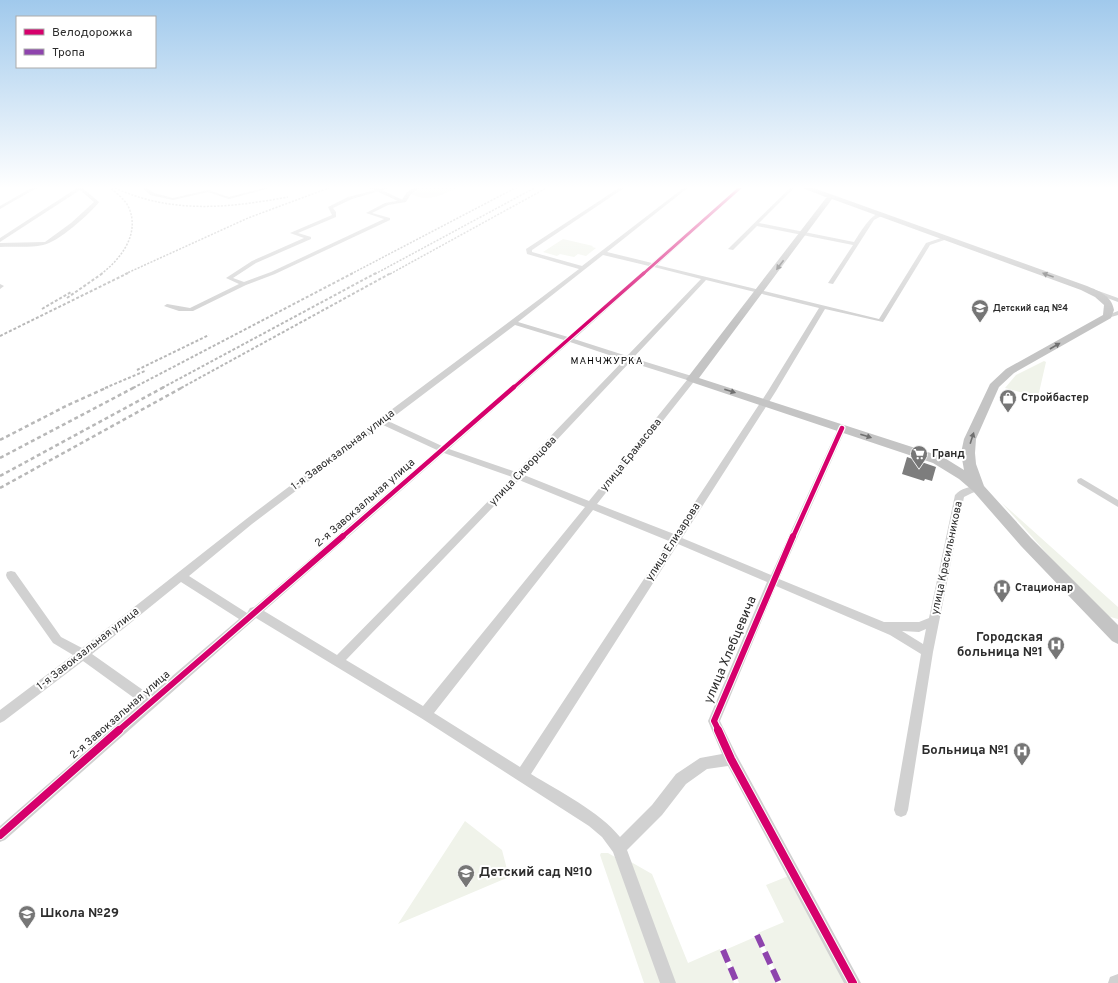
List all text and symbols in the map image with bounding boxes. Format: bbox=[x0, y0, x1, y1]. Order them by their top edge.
legend bbox=[16, 16, 156, 68]
text: Велодорожка bbox=[52, 25, 132, 41]
text: Тропа bbox=[52, 45, 85, 61]
one-way arrow bbox=[776, 259, 784, 270]
one-way arrow bbox=[1041, 271, 1053, 277]
school or university icon: Детский сад №4 bbox=[970, 298, 990, 323]
place label: Детский сад №4 bbox=[993, 303, 1068, 314]
one-way arrow bbox=[1049, 343, 1061, 350]
district label: МАНЧЖУРКА bbox=[570, 355, 644, 368]
one-way arrow bbox=[724, 388, 736, 394]
shop icon: Стройбастер bbox=[998, 388, 1018, 413]
place label: Стройбастер bbox=[1021, 391, 1089, 405]
street label: 1-я Завокзальная улица bbox=[288, 406, 398, 494]
street label: улица Ерамасова bbox=[597, 415, 665, 494]
one-way arrow bbox=[969, 431, 975, 443]
street label: улица Скворцова bbox=[486, 433, 560, 509]
one-way arrow bbox=[861, 433, 873, 439]
supermarket icon: Гранд bbox=[909, 444, 929, 469]
place label: Гранд bbox=[932, 447, 965, 461]
street label: 2-я Завокзальная улица bbox=[312, 455, 418, 550]
street label: улица Елизарова bbox=[643, 500, 704, 584]
street label: улица Красильникова bbox=[928, 500, 966, 616]
hospital icon: Стационар bbox=[992, 578, 1012, 603]
place label: Стационар bbox=[1015, 581, 1073, 595]
street label: улица Хлебцевича bbox=[701, 594, 761, 706]
street label: 1-я Завокзальная улица bbox=[34, 605, 142, 693]
place label: Городская больница №1 bbox=[957, 630, 1043, 661]
hospital icon: Городская больница №1 bbox=[1046, 635, 1066, 660]
street label: 2-я Завокзальная улица bbox=[67, 667, 173, 762]
hospital icon: Больница №1 bbox=[1012, 741, 1032, 766]
place label: Больница №1 bbox=[921, 743, 1009, 759]
school or university icon: Детский сад №10 bbox=[456, 863, 476, 888]
place label: Детский сад №10 bbox=[479, 865, 593, 881]
school or university icon: Школа №29 bbox=[17, 904, 37, 929]
place label: Школа №29 bbox=[40, 906, 119, 922]

